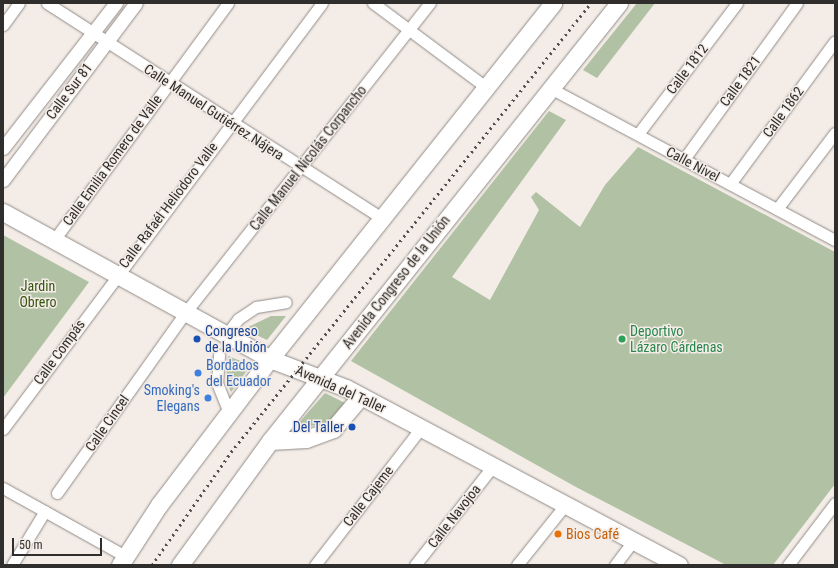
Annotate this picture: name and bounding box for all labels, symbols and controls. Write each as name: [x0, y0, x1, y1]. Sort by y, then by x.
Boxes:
street label: Calle 1812: [663, 41, 711, 97]
street label: Calle 1821: [716, 52, 764, 110]
street label: Calle Sur 81: [42, 60, 96, 122]
street label: Calle Manuel Gutiérrez Nájera: [141, 60, 287, 164]
street label: Calle Manuel Nicolás Corpancho: [246, 82, 370, 234]
street label: Calle 1862: [759, 83, 807, 141]
street label: Calle Emilia Romero de Valle: [59, 91, 165, 229]
street label: Calle Rafaél Heliodoro Valle: [115, 139, 221, 271]
street label: Calle Nivel: [663, 143, 723, 185]
street label: Avenida Congreso de la Unión: [339, 212, 453, 352]
park label: Jardin Obrero: [19, 278, 57, 310]
street label: Calle Compás: [30, 316, 88, 388]
place label: Congreso de la Unión: [205, 323, 267, 356]
place label: Deportivo Lázaro Cárdenas: [630, 323, 723, 356]
marker: Congreso de la Unión: [192, 334, 202, 344]
marker: Deportivo Lázaro Cárdenas: [617, 334, 627, 344]
place label: Bordados del Ecuador: [206, 357, 271, 390]
street label: Avenida del Taller: [293, 362, 389, 416]
marker: Bordados del Ecuador: [193, 368, 203, 378]
place label: Smoking's Elegans: [144, 382, 200, 414]
street label: Calle Cincel: [81, 392, 133, 454]
marker: Smoking's Elegans: [203, 393, 213, 403]
place label: Del Taller: [293, 419, 344, 435]
marker: Del Taller: [347, 422, 357, 432]
street label: Calle Cajeme: [339, 462, 397, 530]
street label: Calle Navojoa: [424, 481, 484, 551]
place label: Bios Café: [566, 526, 619, 542]
marker: Bios Café: [553, 529, 563, 539]
scale bar: [14, 530, 104, 556]
text: 50 m: [19, 538, 43, 552]

